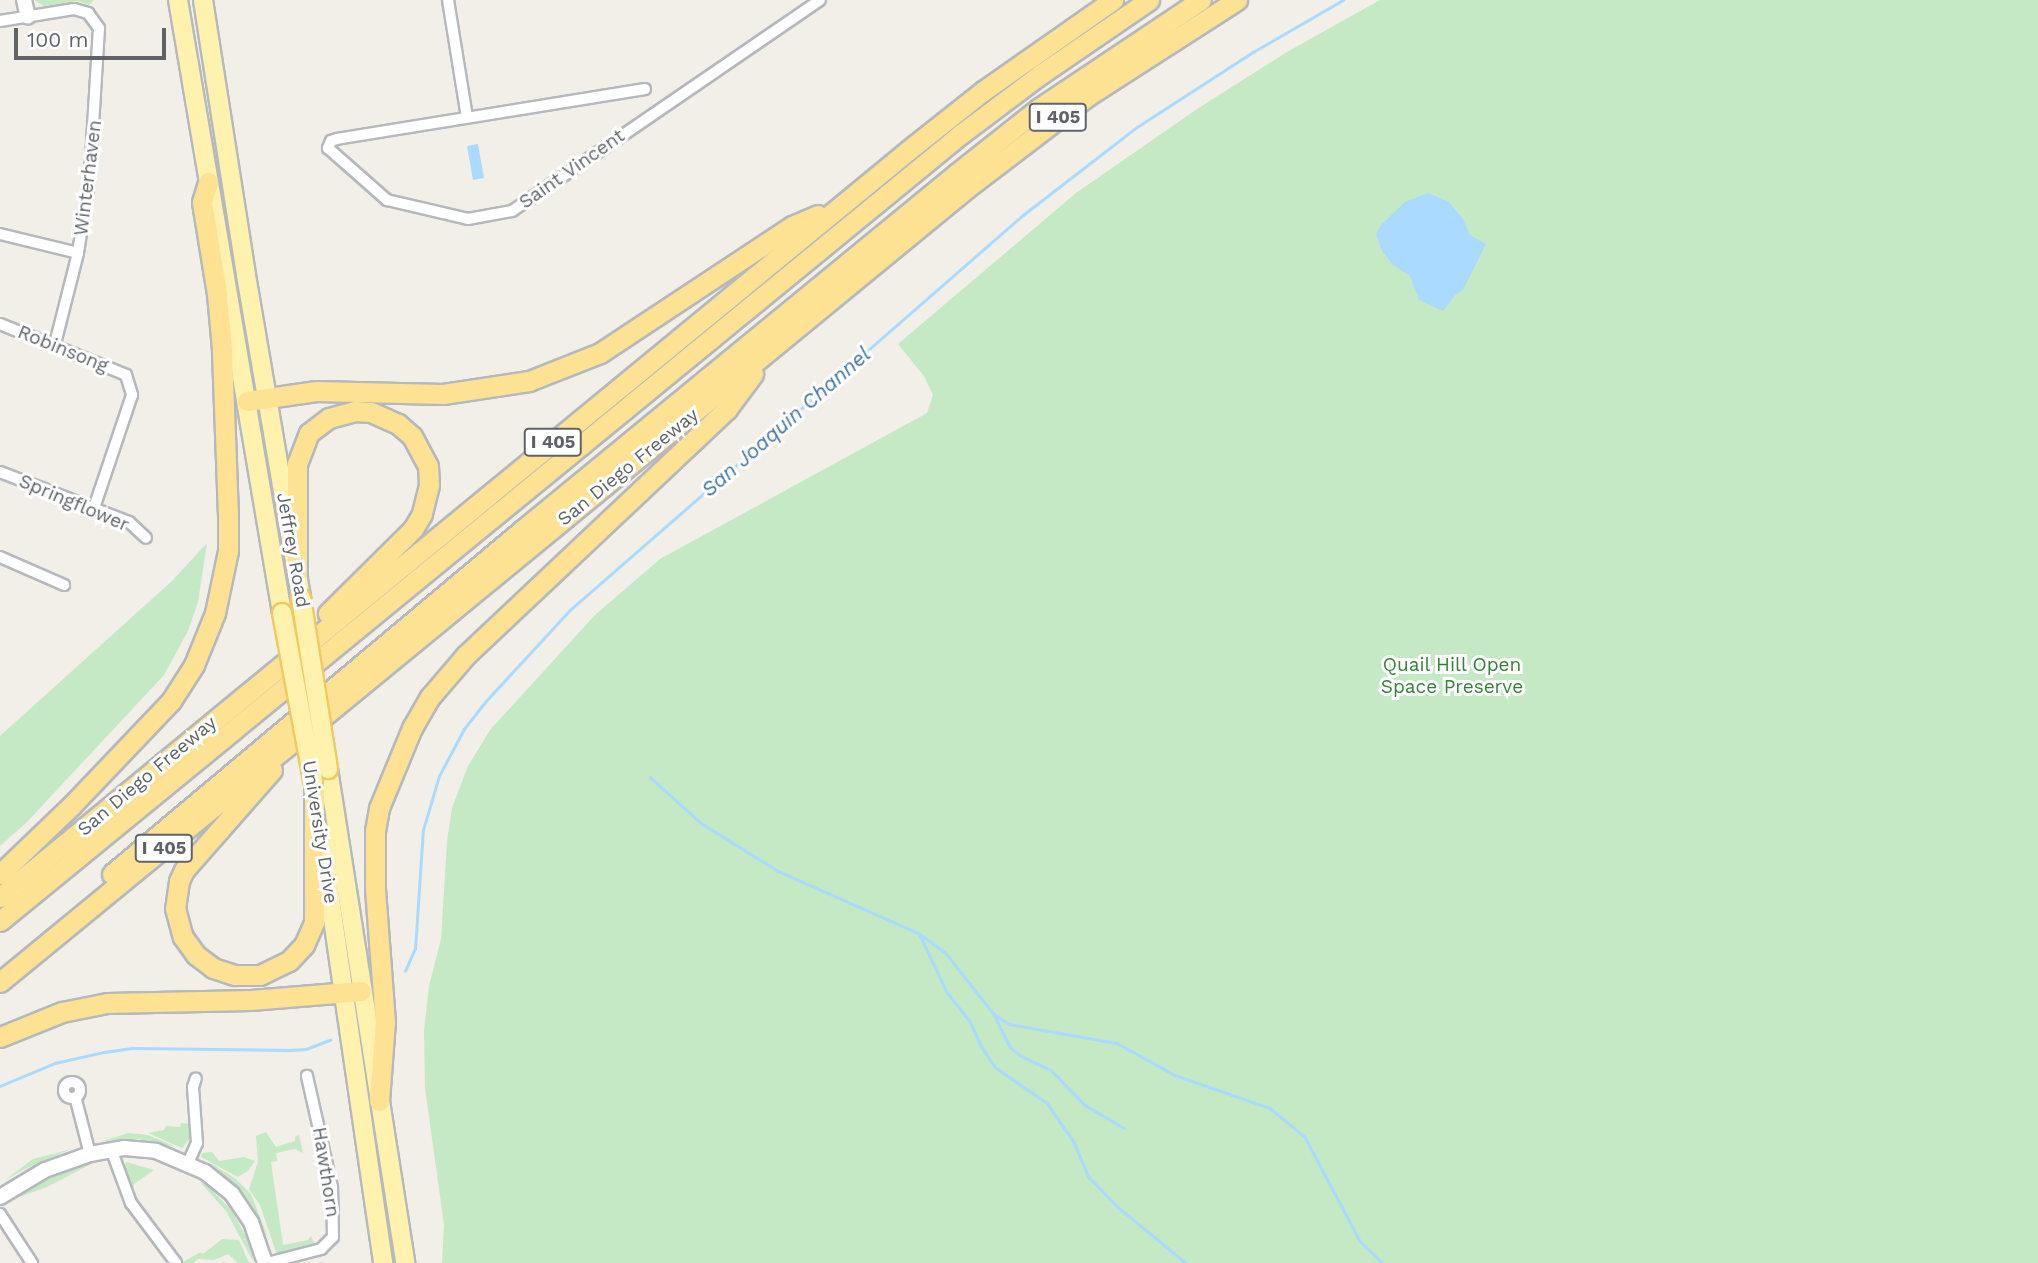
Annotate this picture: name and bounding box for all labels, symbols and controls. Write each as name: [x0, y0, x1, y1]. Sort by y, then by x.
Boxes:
scale bar: [18, 14, 170, 58]
text: 100 m: [27, 27, 89, 52]
road number: I 405: [1028, 103, 1088, 132]
street label: Winterhaven: [70, 119, 106, 237]
street label: Saint Vincent: [515, 124, 629, 214]
street label: Robinsong: [14, 321, 112, 377]
water label: San Joaquin Channel: [696, 341, 876, 503]
street label: San Diego Freeway: [553, 403, 703, 531]
road number: I 405: [523, 428, 583, 457]
street label: Springflower: [16, 470, 132, 536]
street label: Jeffrey Road: [272, 490, 314, 610]
park label: Quail Hill Open Space Preserve: [1381, 654, 1523, 698]
street label: San Diego Freeway: [73, 711, 221, 841]
street label: University Drive: [297, 759, 343, 905]
road number: I 405: [134, 834, 194, 862]
street label: Hawthorn: [308, 1125, 344, 1219]

